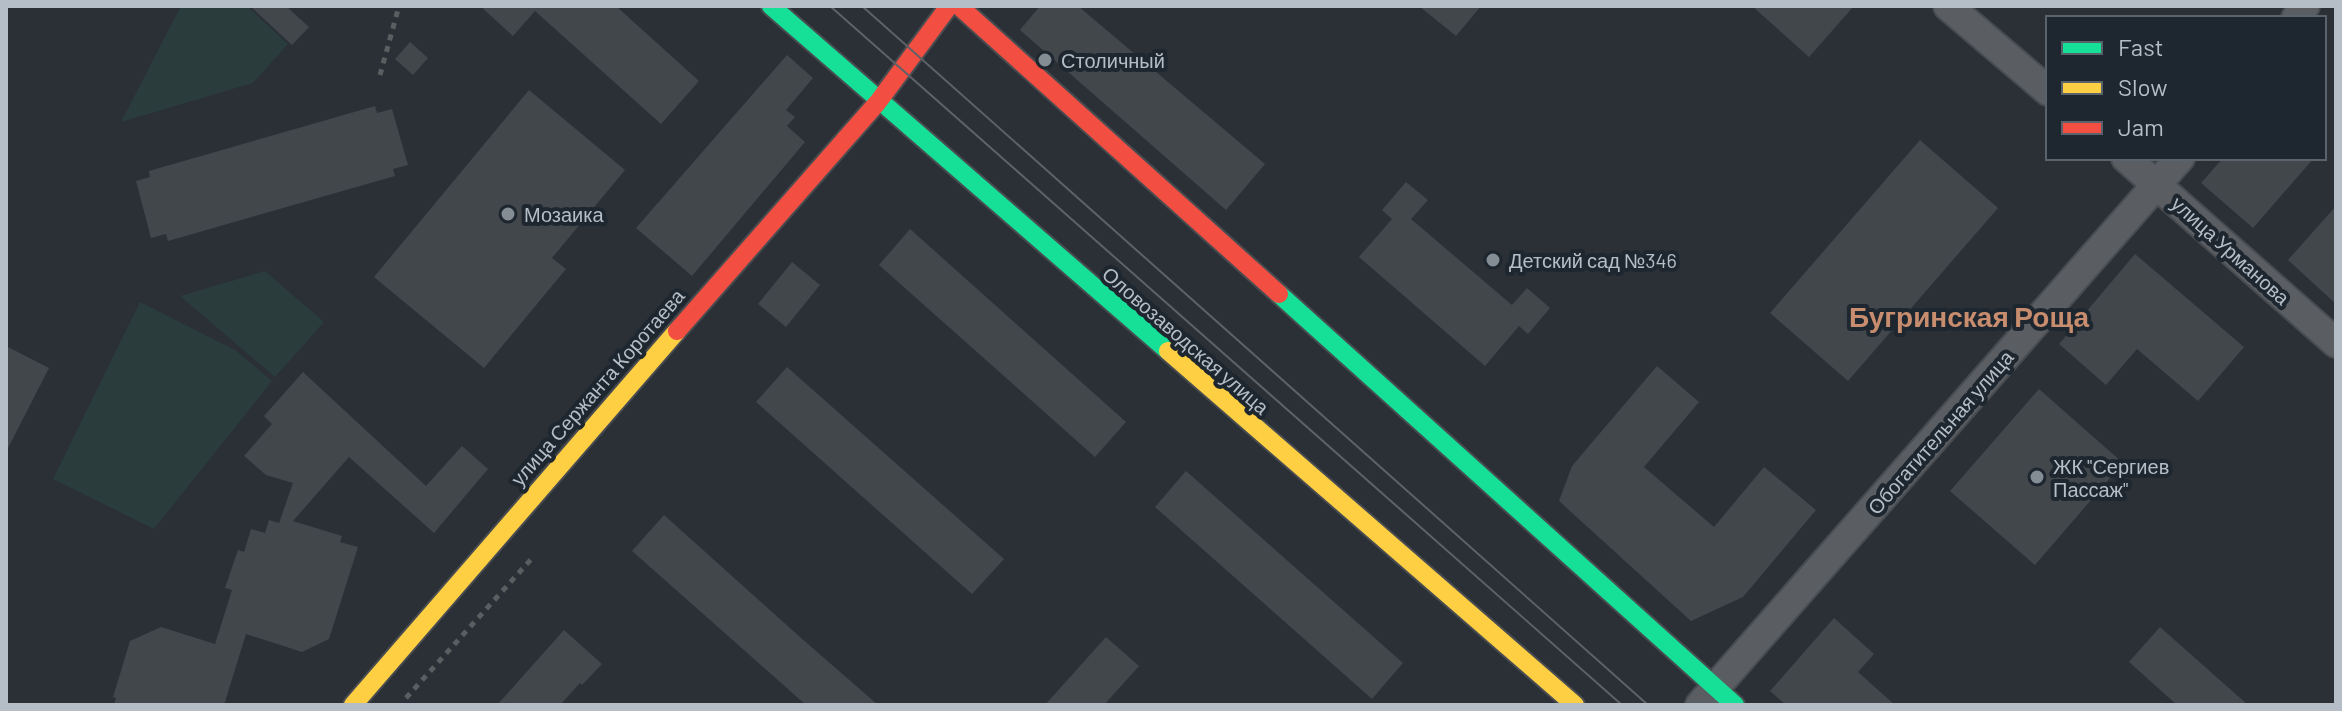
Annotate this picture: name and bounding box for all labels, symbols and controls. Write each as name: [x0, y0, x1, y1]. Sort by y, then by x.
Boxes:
legend: [2046, 16, 2326, 160]
text: Fast: [2118, 32, 2163, 61]
place label: Столичный: [1061, 48, 1165, 72]
marker: Столичный: [1036, 51, 1054, 69]
text: Slow: [2118, 72, 2167, 101]
text: Jam: [2118, 112, 2164, 141]
street label: улица Урманова: [2167, 191, 2296, 310]
place label: Мозаика: [524, 202, 604, 226]
marker: Мозаика: [499, 205, 517, 223]
place label: Детский сад №346: [1509, 248, 1677, 272]
marker: Детский сад №346: [1484, 251, 1502, 269]
street label: Оловозаводская улица: [1098, 261, 1275, 419]
street label: улица Сержанта Коротаева: [505, 283, 689, 490]
district label: Бугринская Роща: [1849, 299, 2089, 333]
street label: Обогатительная улица: [1862, 344, 2018, 519]
place label: ЖК "Сергиев Пассаж": [2053, 454, 2169, 501]
marker: ЖК "Сергиев Пассаж": [2028, 468, 2046, 486]

